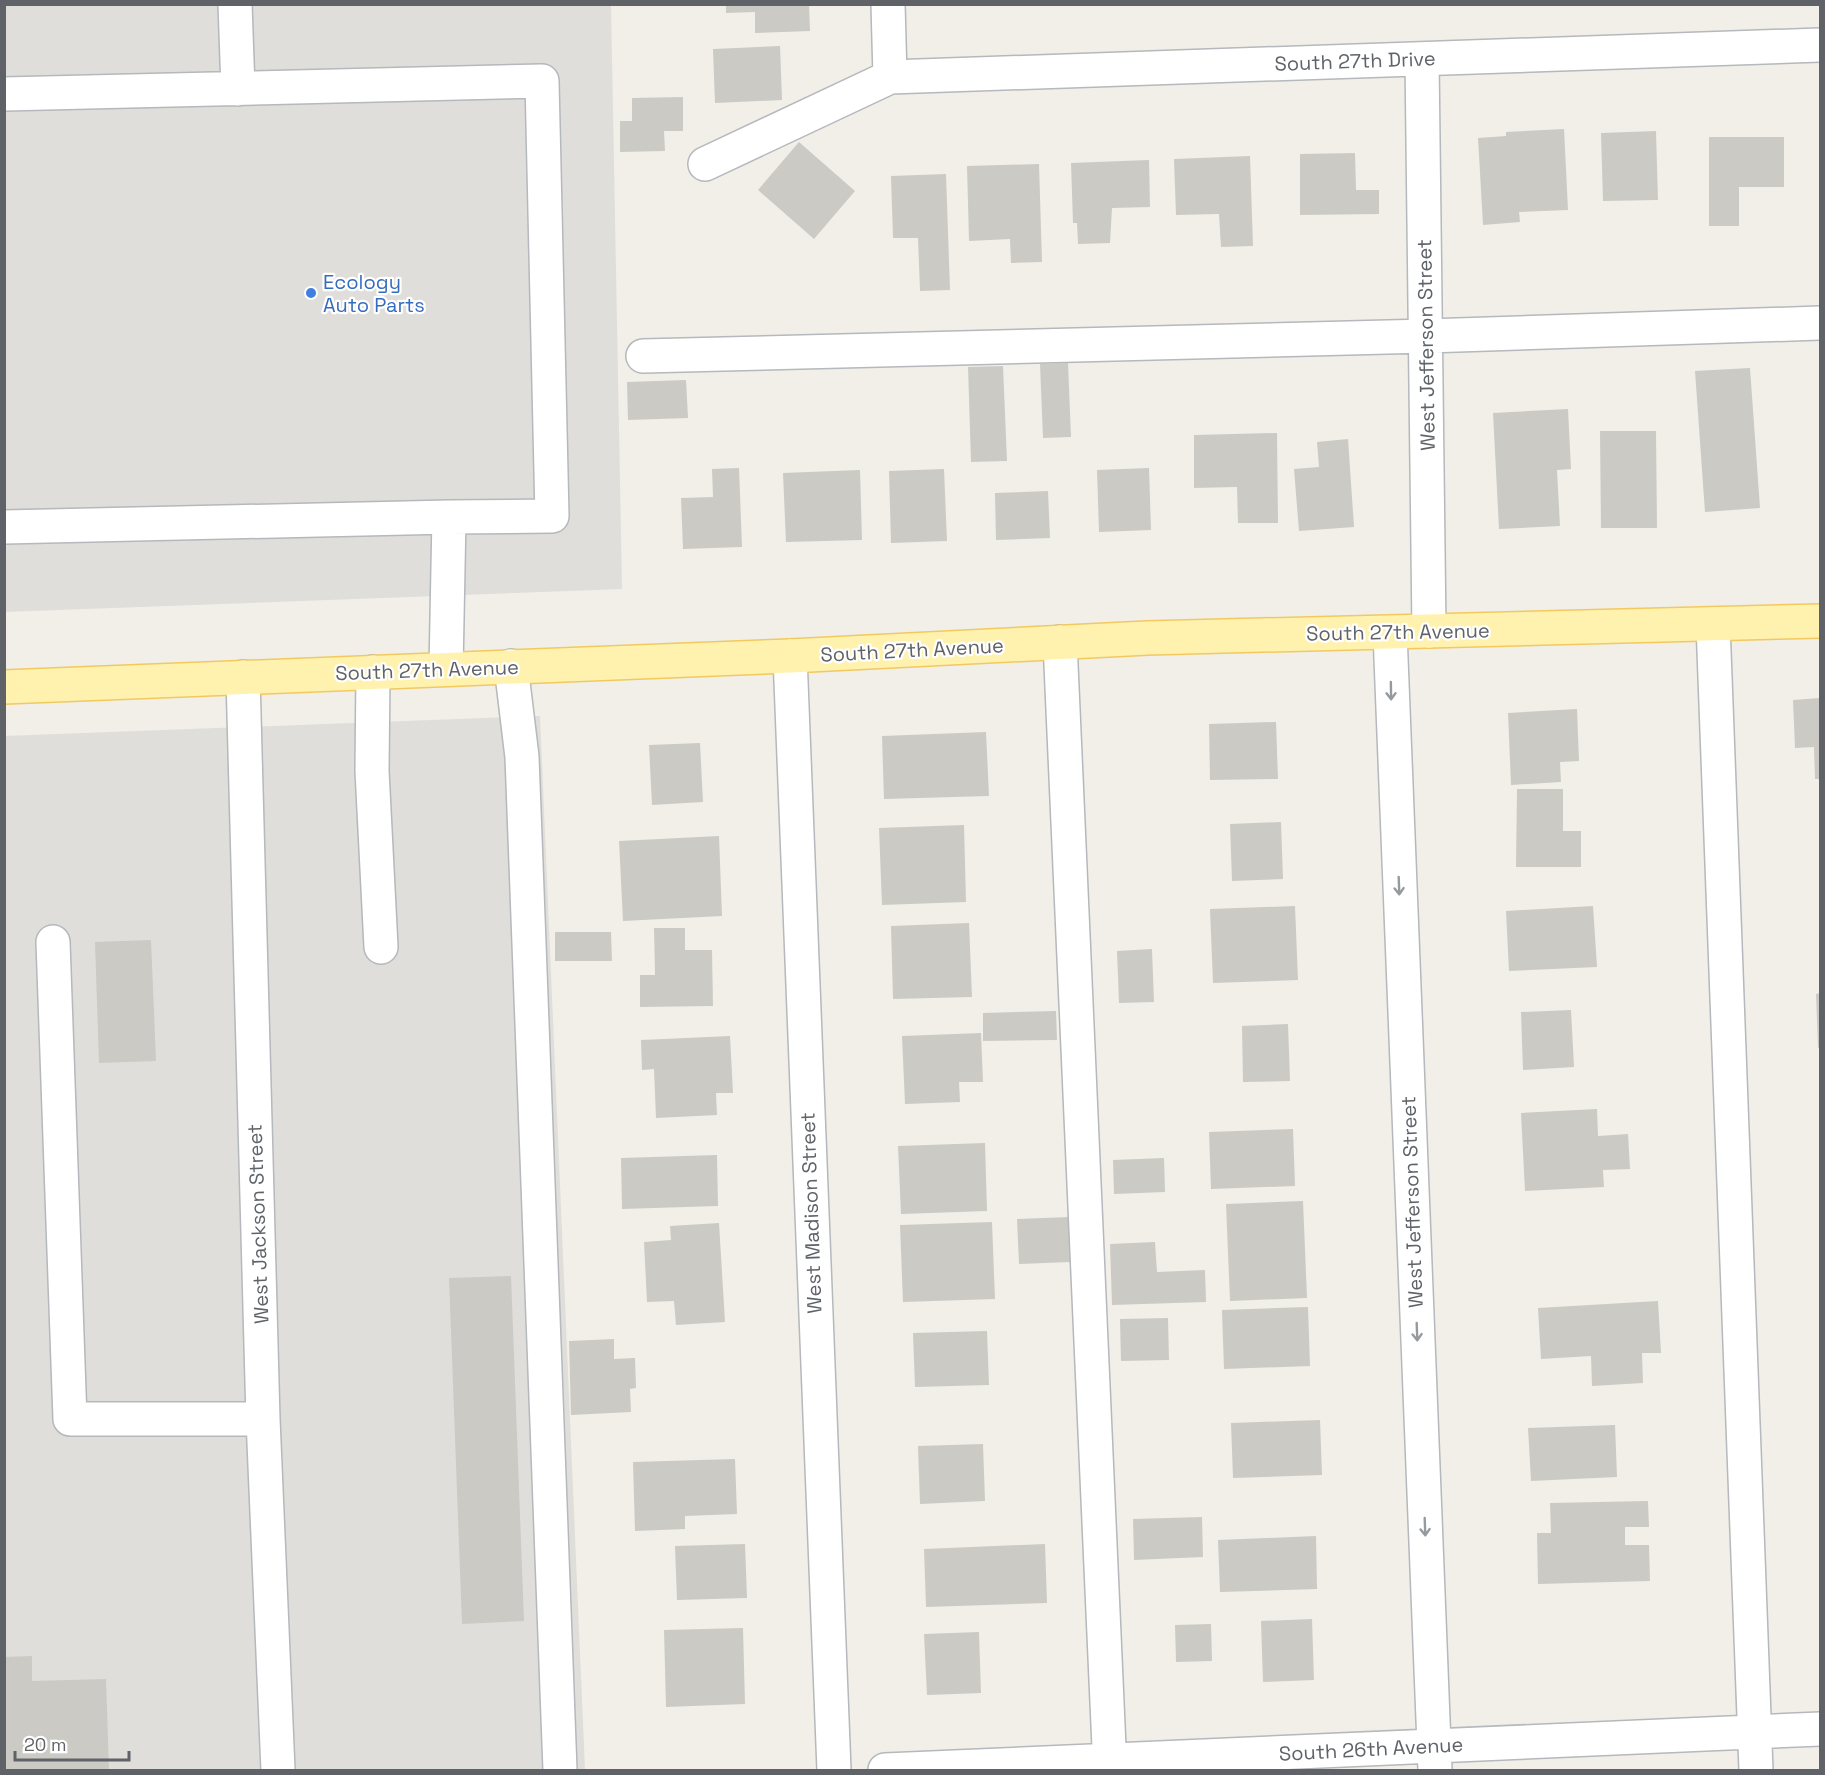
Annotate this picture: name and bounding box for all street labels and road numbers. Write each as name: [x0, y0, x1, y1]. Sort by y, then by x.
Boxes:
street label: South 27th Drive: [1274, 45, 1436, 77]
street label: West Jefferson Street: [1411, 239, 1441, 451]
street label: South 27th Avenue: [1306, 617, 1490, 647]
street label: South 27th Avenue: [820, 632, 1004, 668]
street label: South 27th Avenue: [335, 654, 519, 686]
street label: West Jefferson Street: [1395, 1096, 1429, 1308]
street label: West Madison Street: [794, 1112, 828, 1314]
street label: West Jackson Street: [242, 1124, 274, 1324]
street label: South 26th Avenue: [1278, 1731, 1464, 1767]

